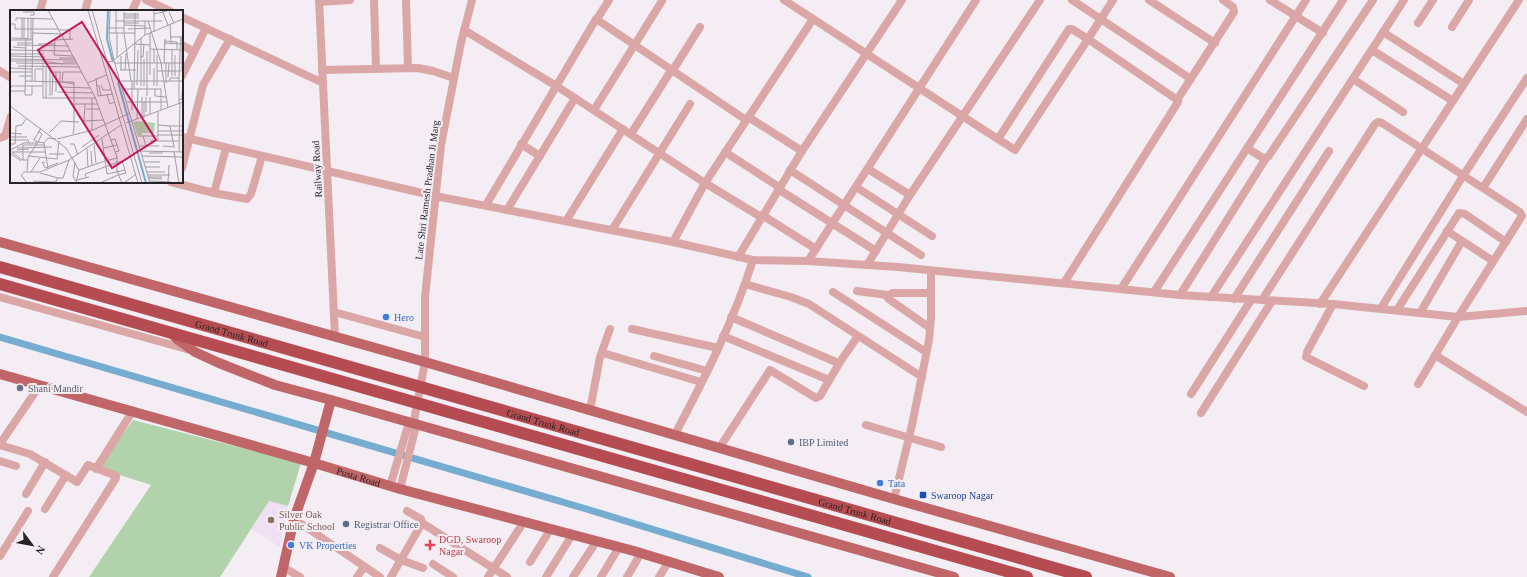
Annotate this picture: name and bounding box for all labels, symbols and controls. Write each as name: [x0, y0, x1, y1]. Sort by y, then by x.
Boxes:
inset map: [10, 10, 183, 183]
street label: Late Shri Ramesh Pradhan Ji Marg: [413, 120, 441, 260]
street label: Railway Road: [310, 140, 324, 198]
marker: Hero: [381, 312, 391, 322]
place label: Hero: [394, 312, 414, 323]
street label: Grand Trunk Road: [194, 318, 269, 349]
marker: Shani Mandir: [15, 383, 25, 393]
place label: Shani Mandir: [28, 383, 83, 394]
street label: Grand Trunk Road: [506, 406, 581, 438]
marker: IBP Limited: [786, 437, 796, 447]
place label: IBP Limited: [799, 437, 848, 448]
street label: Pusta Road: [335, 465, 382, 488]
marker: Tata: [875, 478, 885, 488]
place label: Tata: [888, 478, 906, 489]
marker: Swaroop Nagar: [918, 490, 928, 500]
place label: Swaroop Nagar: [931, 490, 994, 501]
street label: Grand Trunk Road: [817, 495, 892, 527]
place label: Silver Oak Public School: [279, 509, 335, 532]
marker: Silver Oak Public School: [266, 515, 276, 525]
marker: Registrar Office: [341, 519, 351, 529]
place label: Registrar Office: [354, 519, 419, 530]
north arrow: [12, 525, 52, 565]
place label: DGD, Swaroop Nagar: [439, 534, 501, 557]
marker: DGD, Swaroop Nagar: [424, 539, 436, 551]
marker: VK Properties: [286, 540, 296, 550]
place label: VK Properties: [299, 540, 357, 551]
text: N: [33, 544, 48, 557]

